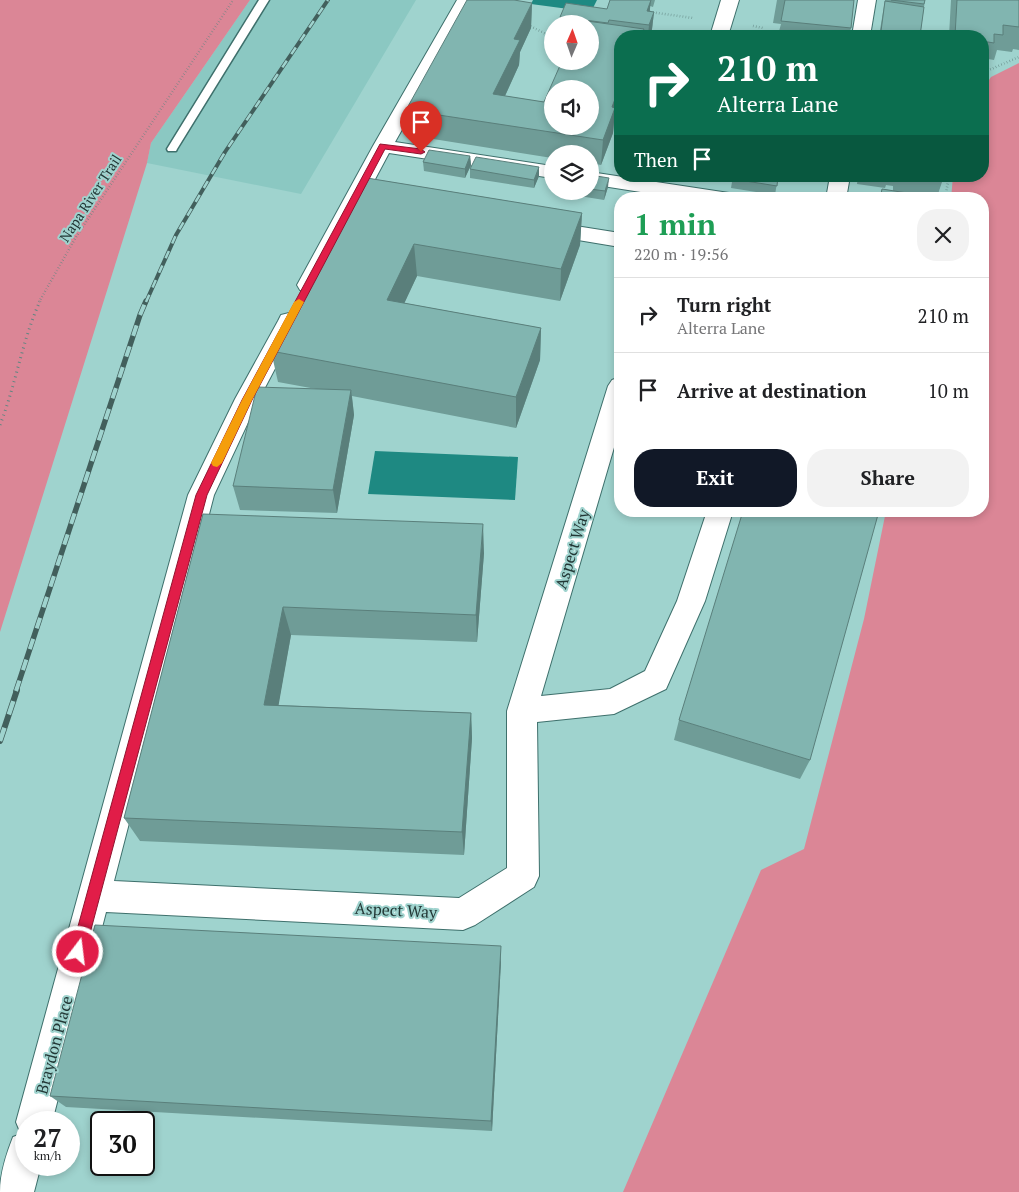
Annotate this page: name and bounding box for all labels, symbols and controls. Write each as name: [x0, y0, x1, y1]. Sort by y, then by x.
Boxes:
north arrow: [544, 15, 599, 70]
map controls: [544, 15, 599, 200]
text: 210 m: [717, 45, 818, 91]
icon: right: [634, 50, 699, 115]
button: sound: [544, 80, 599, 135]
text: Alterra Lane: [717, 89, 839, 118]
pin: [400, 101, 442, 152]
icon: arrive: [407, 108, 435, 136]
button: layers: [544, 145, 599, 200]
icon: arrive: [688, 145, 716, 173]
text: Then: [634, 147, 678, 172]
street label: Napa River Trail: [55, 151, 125, 245]
text: 1 min: [634, 204, 716, 244]
button: close: [917, 209, 969, 261]
text: 220 m · 19:56: [634, 243, 728, 265]
text: Turn right: [677, 292, 771, 317]
icon: right: [634, 301, 662, 329]
text: 210 m: [918, 303, 969, 328]
text: Alterra Lane: [677, 317, 765, 339]
icon: arrive: [634, 376, 662, 404]
text: Arrive at destination: [677, 378, 866, 403]
text: 10 m: [928, 378, 969, 403]
button: Exit: [634, 449, 797, 507]
button: Share: [807, 449, 969, 507]
street label: Aspect Way: [549, 506, 595, 592]
street label: Aspect Way: [354, 897, 439, 923]
position arrow: [51, 925, 103, 977]
street label: Braydon Place: [30, 993, 78, 1097]
speed limit sign: 30: [90, 1111, 155, 1176]
text: 27: [33, 1121, 62, 1154]
text: km/h: [34, 1148, 61, 1163]

